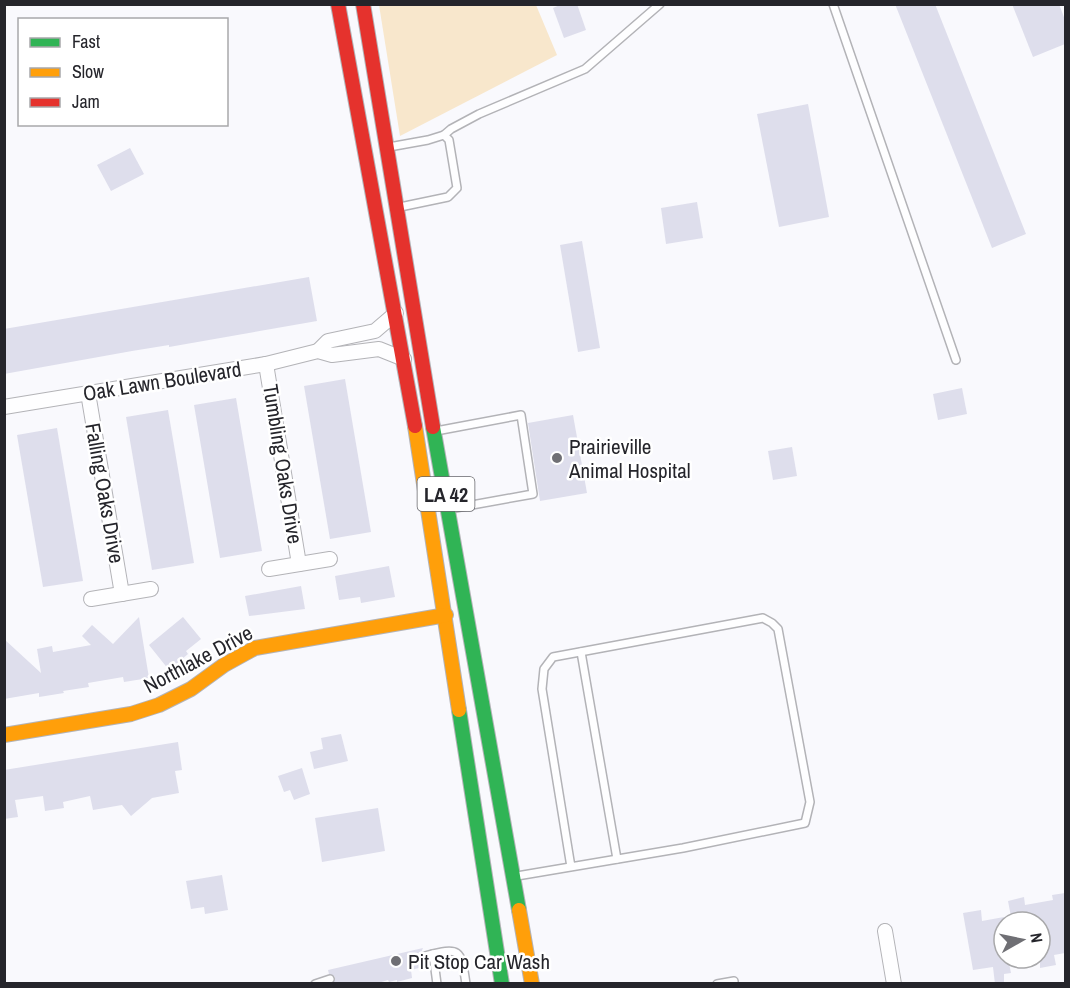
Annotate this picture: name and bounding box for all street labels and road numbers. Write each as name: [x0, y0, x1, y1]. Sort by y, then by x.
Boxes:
street label: Oak Lawn Boulevard: [81, 354, 243, 408]
street label: Tumbling Oaks Drive: [256, 382, 310, 546]
street label: Falling Oaks Drive: [78, 421, 132, 565]
road number: LA 42: [418, 477, 474, 511]
street label: Northlake Drive: [138, 618, 258, 700]

